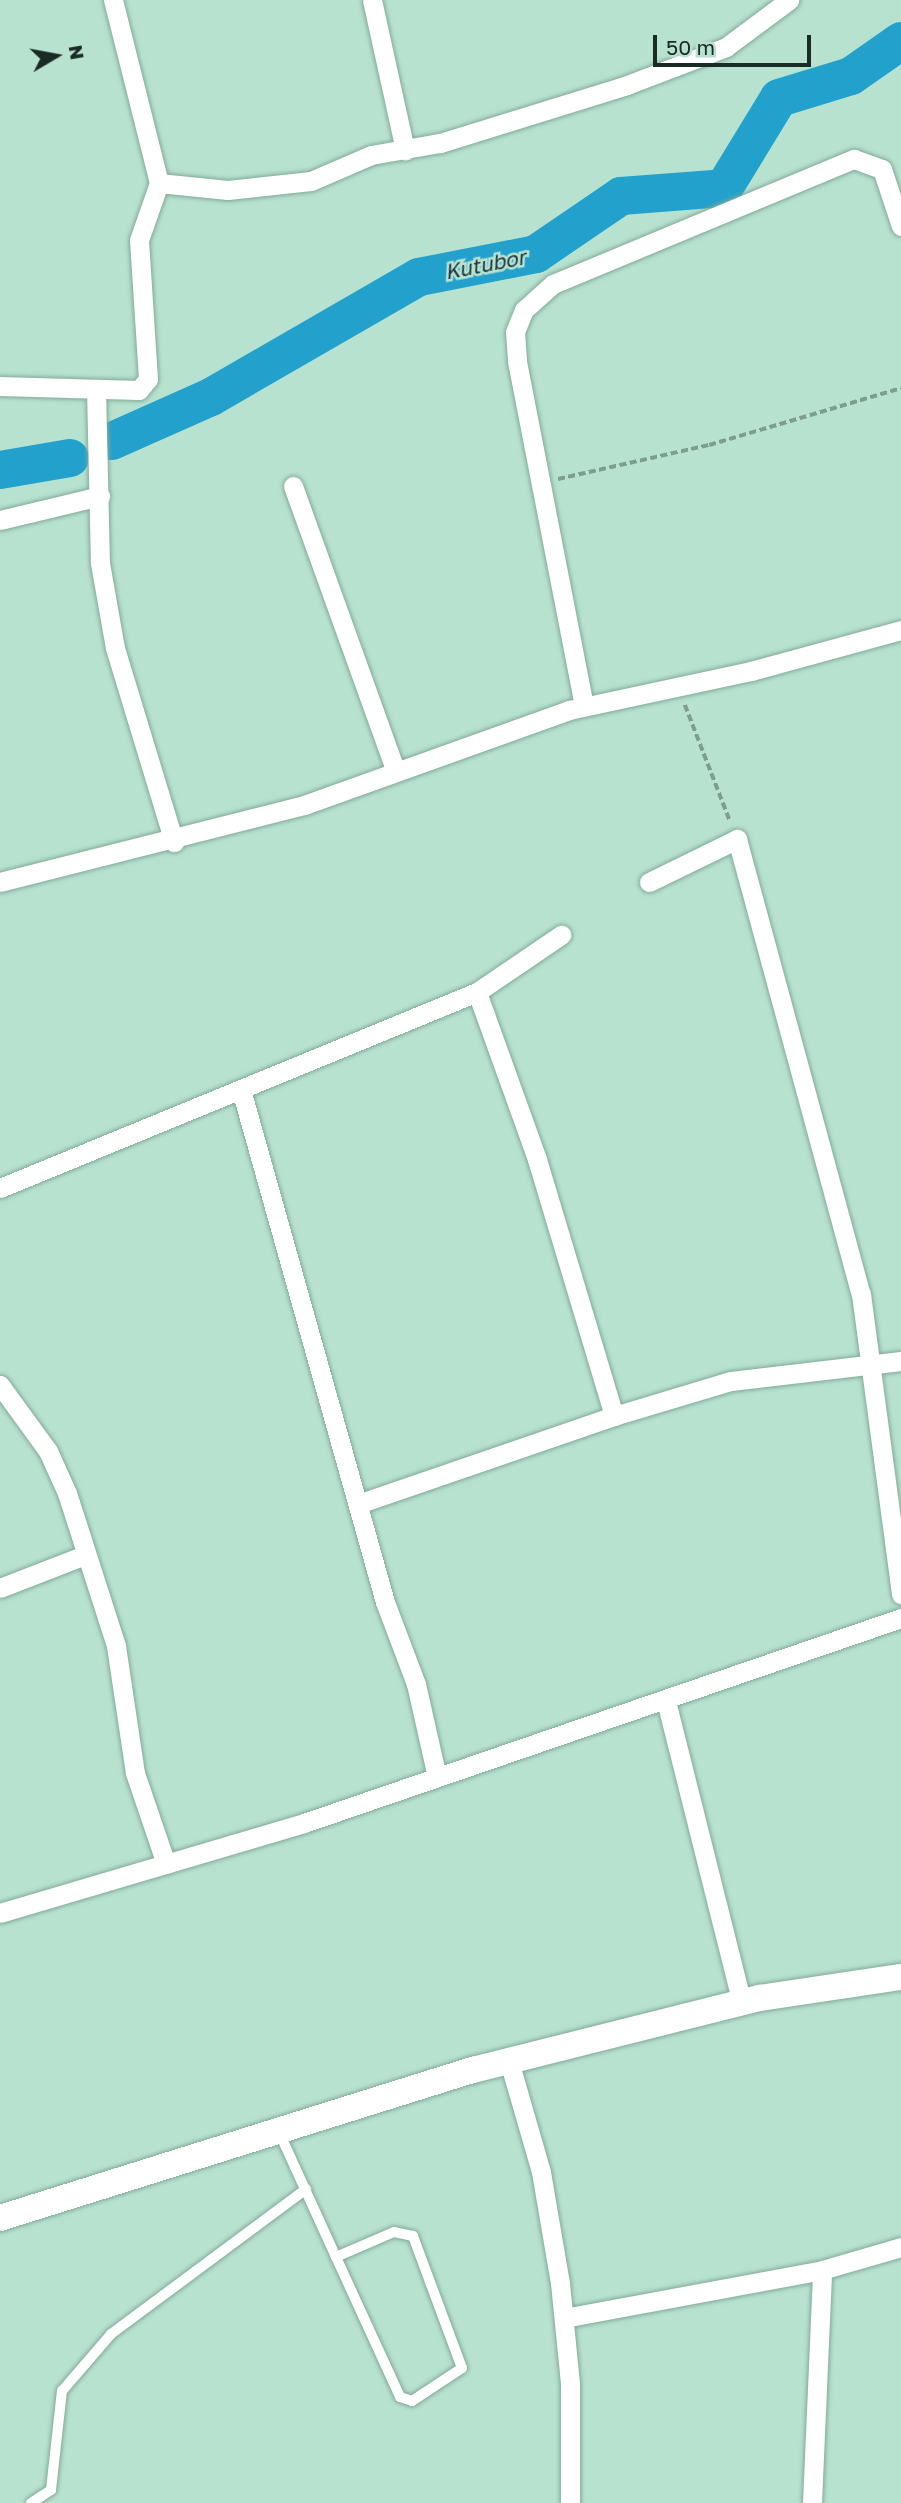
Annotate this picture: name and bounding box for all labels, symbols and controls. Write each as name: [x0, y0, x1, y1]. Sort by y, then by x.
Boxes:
north arrow: [21, 21, 91, 91]
scale bar: [656, 21, 814, 65]
text: 50 m: [666, 34, 715, 60]
text: N: [65, 43, 90, 61]
water label: Kutubor: [443, 244, 527, 284]

